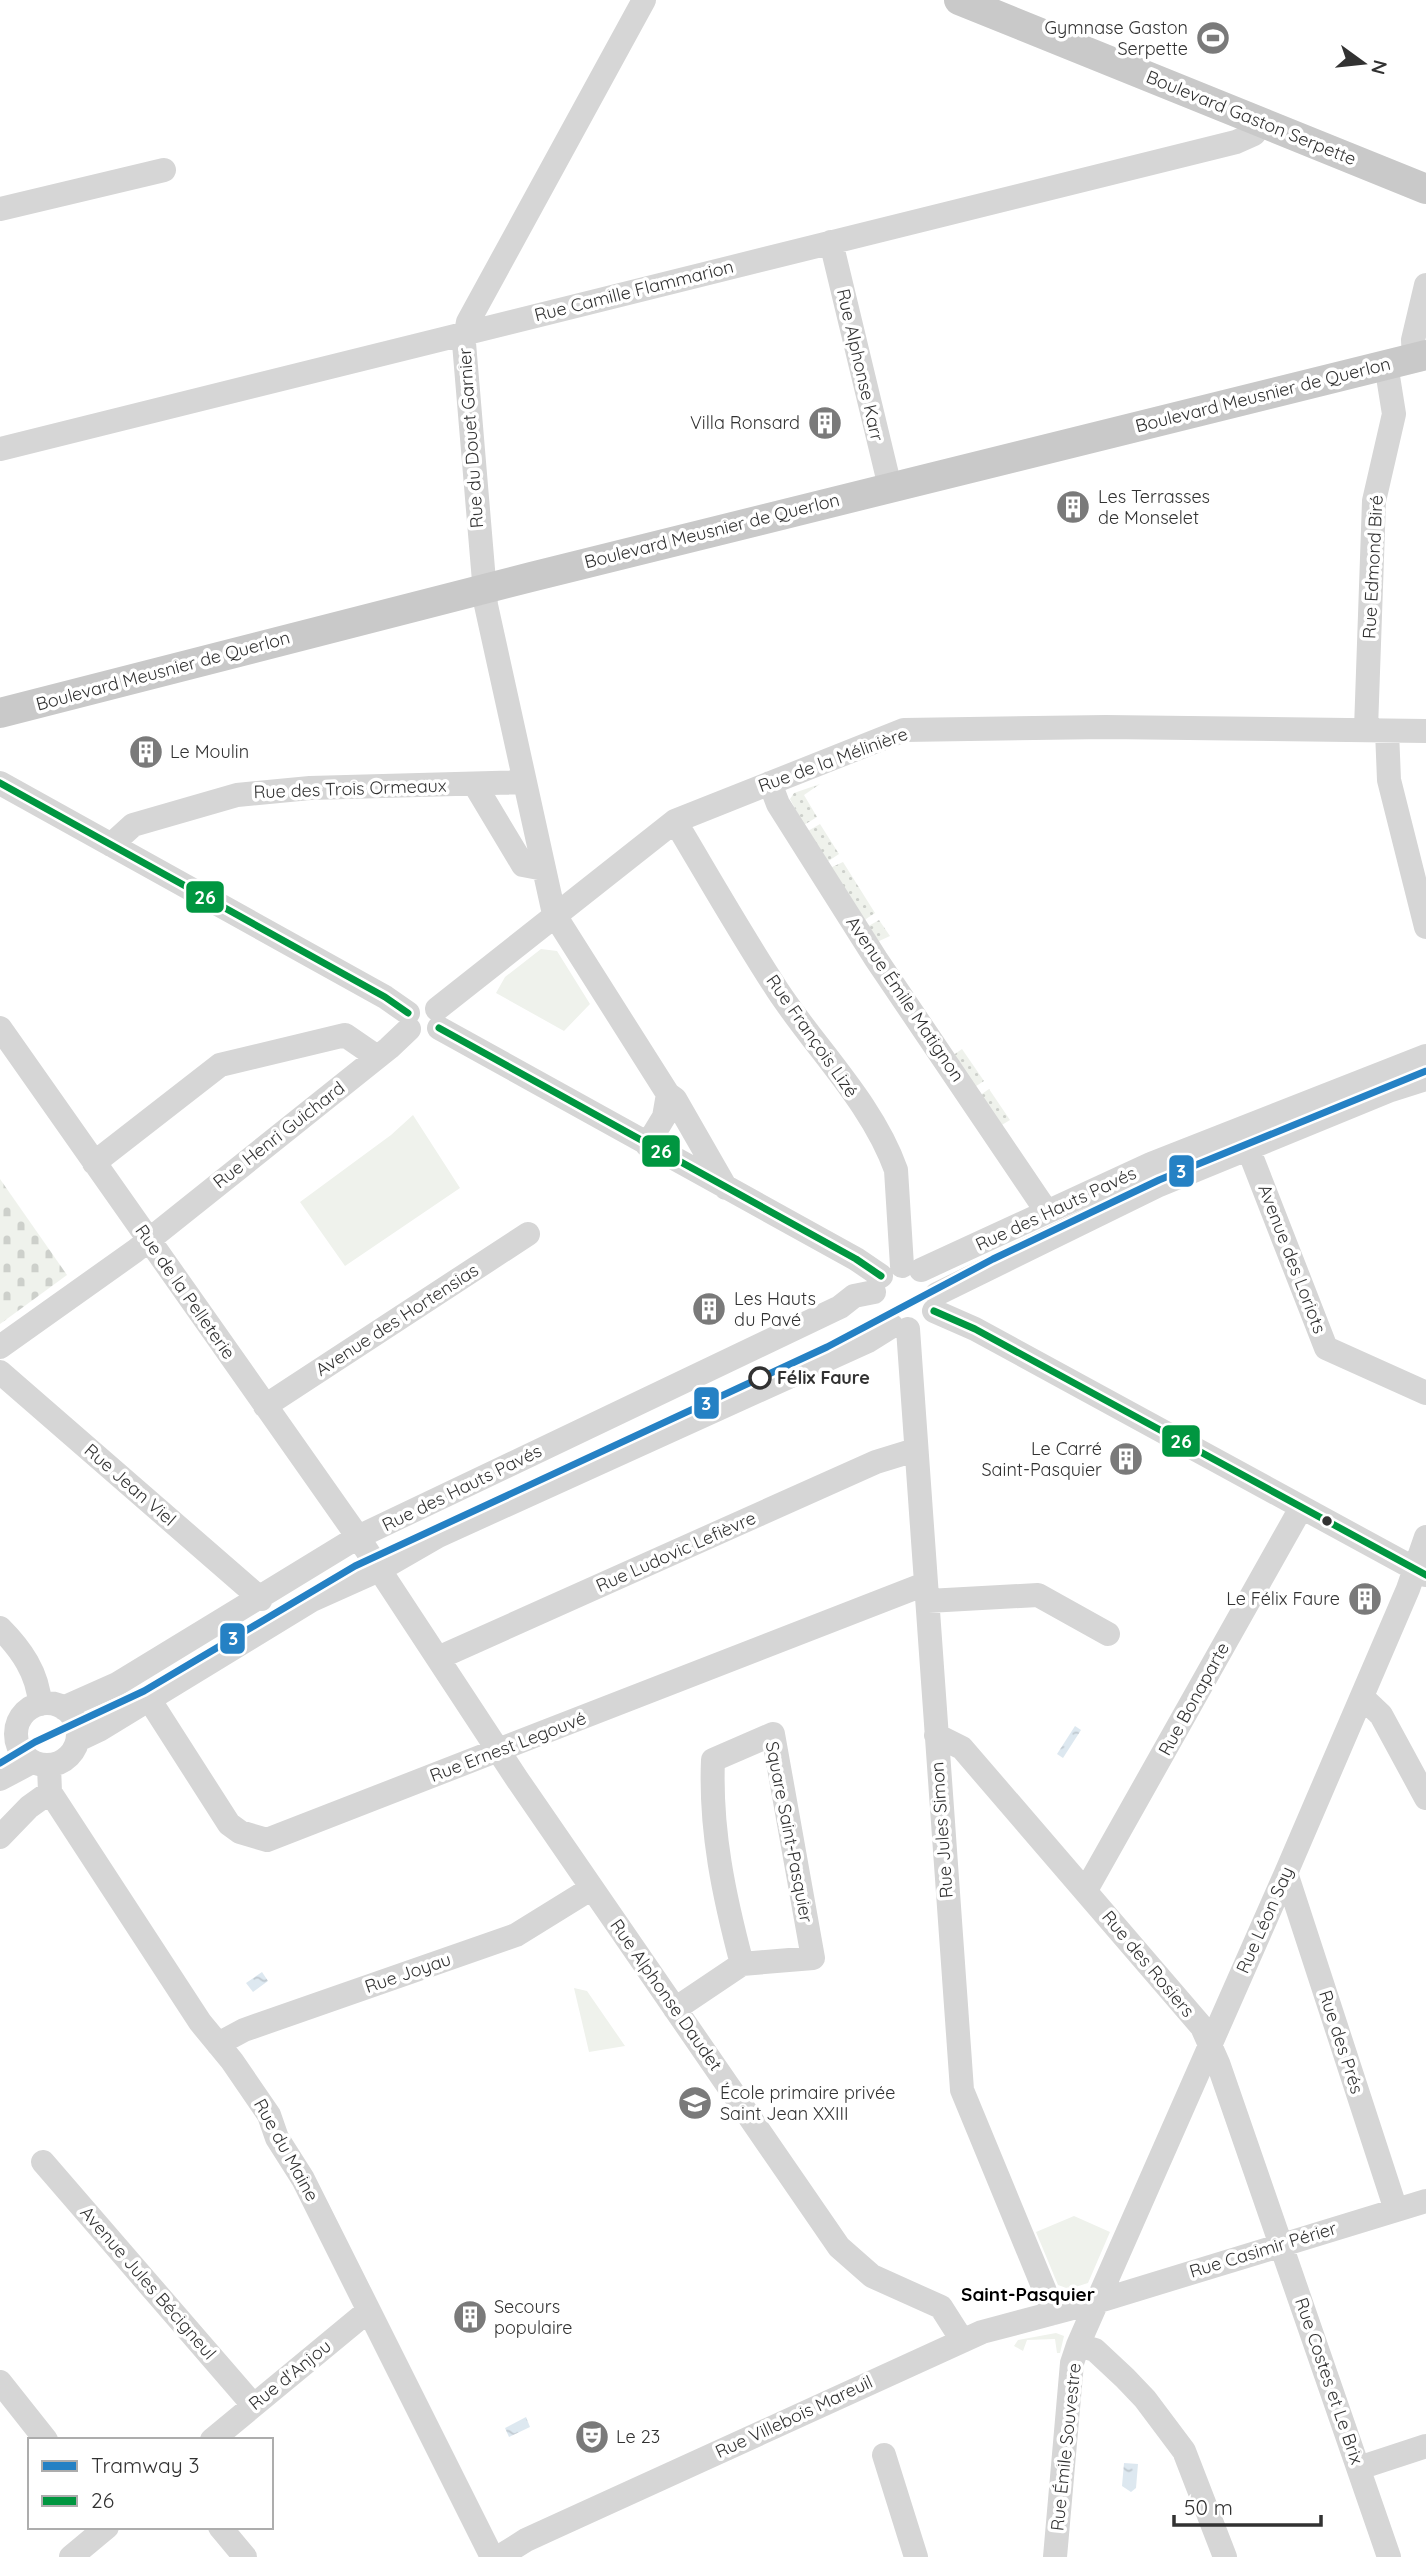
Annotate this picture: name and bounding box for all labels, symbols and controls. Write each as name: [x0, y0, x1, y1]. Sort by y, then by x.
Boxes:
place label: Gymnase Gaston Serpette: [1045, 16, 1188, 60]
sports icon: Gymnase Gaston Serpette: [1194, 19, 1232, 57]
north arrow: [1328, 28, 1398, 98]
text: N: [1366, 58, 1393, 77]
street label: Boulevard Gaston Serpette: [1143, 65, 1360, 170]
street label: Rue Camille Flammarion: [532, 255, 736, 326]
street label: Rue Alphonse Karr: [832, 286, 889, 443]
street label: Rue du Douet Garnier: [453, 347, 488, 529]
street label: Boulevard Meusnier de Querlon: [1133, 352, 1393, 437]
building icon: Villa Ronsard: [806, 404, 844, 442]
place label: Villa Ronsard: [690, 411, 800, 434]
place label: Les Terrasses de Monselet: [1098, 485, 1210, 529]
street label: Boulevard Meusnier de Querlon: [582, 488, 842, 573]
building icon: Les Terrasses de Monselet: [1054, 488, 1092, 526]
street label: Rue Edmond Biré: [1357, 494, 1388, 640]
street label: Boulevard Meusnier de Querlon: [33, 625, 292, 716]
street label: Rue de la Mélinière: [755, 722, 911, 797]
building icon: Le Moulin: [127, 733, 165, 771]
place label: Le Moulin: [170, 740, 249, 763]
street label: Rue des Trois Ormeaux: [253, 774, 447, 803]
line badge: 26: [185, 880, 225, 914]
text: 26: [194, 885, 216, 909]
street label: Avenue Émile Matignon: [841, 912, 969, 1086]
street label: Rue François Lizé: [761, 970, 863, 1102]
street label: Rue Henri Guichard: [208, 1076, 349, 1193]
line badge: 26: [641, 1134, 681, 1168]
text: 26: [650, 1139, 672, 1163]
line badge: 3: [1168, 1154, 1195, 1188]
text: 3: [1176, 1159, 1186, 1183]
street label: Rue des Hauts Pavés: [972, 1161, 1140, 1256]
street label: Avenue des Loriots: [1253, 1181, 1332, 1337]
street label: Rue de la Pelleterie: [130, 1220, 241, 1364]
street label: Avenue des Hortensias: [311, 1258, 483, 1381]
place label: Les Hauts du Pavé: [734, 1287, 816, 1331]
building icon: Les Hauts du Pavé: [690, 1290, 728, 1328]
place label: Félix Faure: [777, 1366, 870, 1389]
marker: Félix Faure: [749, 1367, 771, 1389]
line badge: 3: [693, 1386, 720, 1420]
text: 3: [701, 1391, 711, 1415]
line badge: 26: [1161, 1424, 1201, 1458]
text: 26: [1170, 1429, 1192, 1453]
place label: Le Carré Saint-Pasquier: [982, 1437, 1102, 1481]
street label: Rue Jean Viel: [80, 1439, 181, 1531]
street label: Rue des Hauts Pavés: [378, 1439, 545, 1536]
building icon: Le Carré Saint-Pasquier: [1107, 1440, 1145, 1478]
street label: Rue Ludovic Lefièvre: [592, 1506, 759, 1597]
unlabelled marker: [1320, 1514, 1334, 1528]
building icon: Le Félix Faure: [1346, 1580, 1384, 1618]
place label: Le Félix Faure: [1226, 1587, 1340, 1610]
line badge: 3: [219, 1622, 246, 1655]
text: 3: [228, 1626, 238, 1650]
street label: Rue Bonaparte: [1153, 1638, 1234, 1759]
street label: Rue Ernest Legouvé: [426, 1706, 589, 1787]
street label: Square Saint-Pasquier: [761, 1739, 818, 1925]
street label: Rue Jules Simon: [925, 1761, 958, 1899]
street label: Rue Léon Say: [1231, 1863, 1298, 1977]
street label: Rue des Rosiers: [1097, 1906, 1200, 2022]
street label: Rue Alphonse Daudet: [605, 1914, 727, 2075]
street label: Rue Joyau: [362, 1947, 454, 1998]
street label: Rue des Prés: [1314, 1987, 1369, 2097]
place label: École primaire privée Saint Jean XXIII: [720, 2081, 895, 2125]
school or university icon: École primaire privée Saint Jean XXIII: [676, 2084, 714, 2122]
street label: Rue du Maine: [249, 2094, 324, 2205]
street label: Avenue Jules Bécigneul: [75, 2201, 221, 2364]
street label: Rue Casimir Périer: [1186, 2216, 1339, 2283]
district label: Saint-Pasquier: [961, 2282, 1095, 2306]
street label: Rue Costes et Le Brix: [1290, 2294, 1369, 2468]
place label: Secours populaire: [494, 2295, 573, 2339]
building icon: Secours populaire: [451, 2298, 489, 2336]
street label: Rue d'Anjou: [244, 2334, 336, 2415]
street label: Rue Émile Souvestre: [1045, 2362, 1086, 2532]
street label: Rue Villebois Mareuil: [711, 2370, 876, 2463]
theatre icon: Le 23: [573, 2418, 611, 2456]
place label: Le 23: [616, 2425, 660, 2448]
legend: [28, 2438, 273, 2529]
text: Tramway 3: [91, 2452, 199, 2478]
scale bar: [1174, 2484, 1321, 2528]
text: 26: [91, 2487, 114, 2513]
text: 50 m: [1184, 2494, 1233, 2520]

